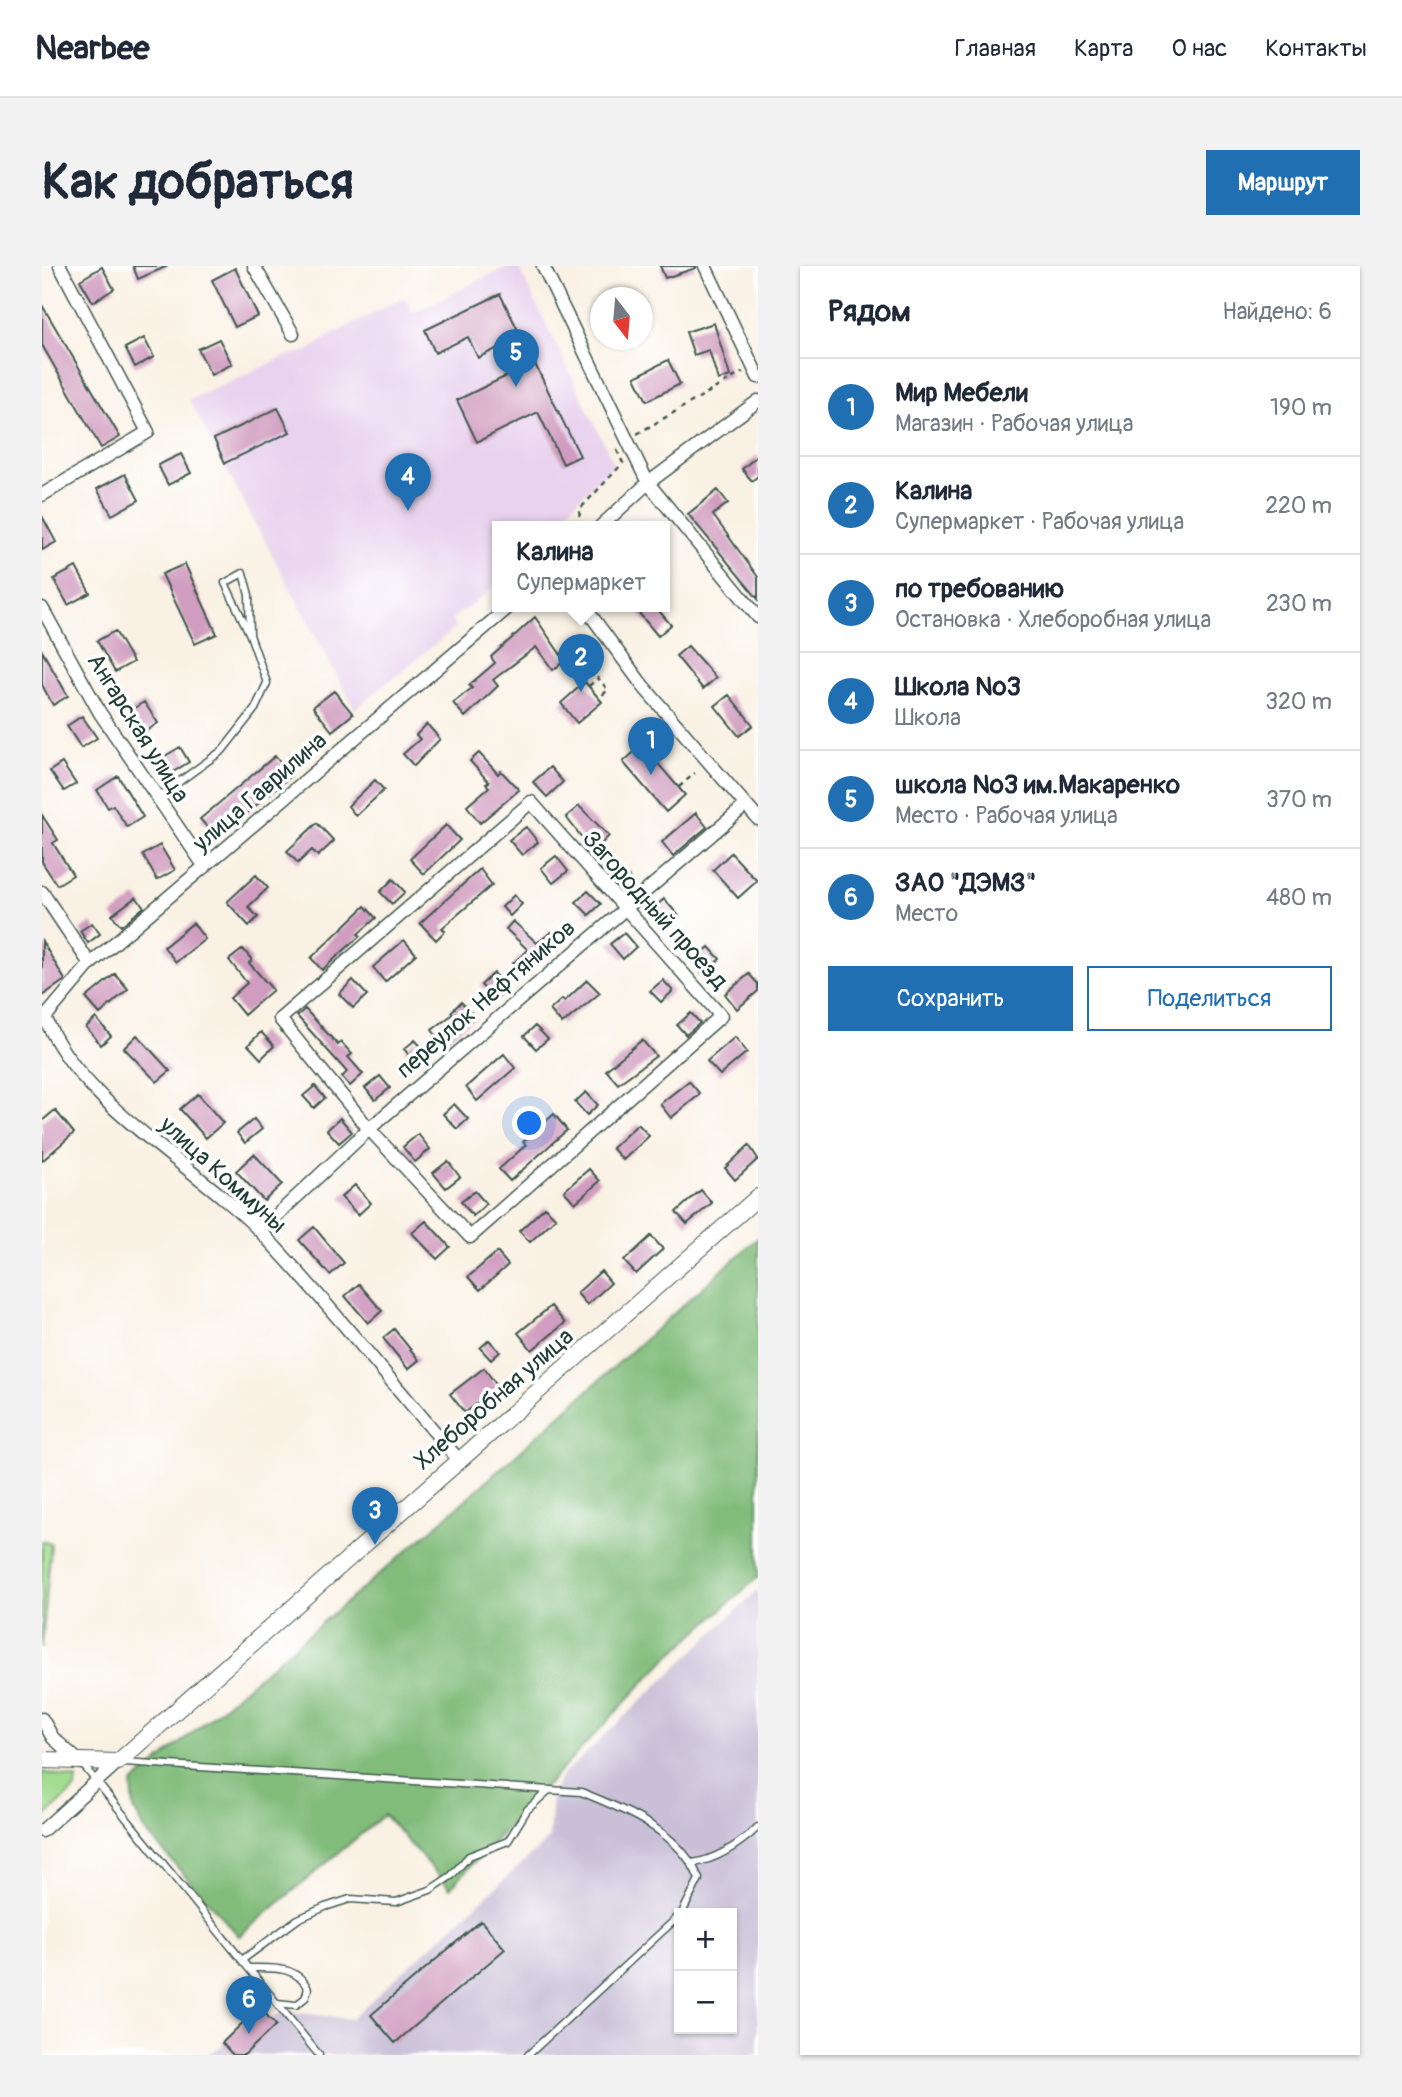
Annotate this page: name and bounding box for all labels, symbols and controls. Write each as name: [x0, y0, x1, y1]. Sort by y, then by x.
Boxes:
text: Nearbee: [35, 28, 149, 69]
text: Главная: [955, 34, 1036, 63]
text: Карта: [1074, 34, 1134, 63]
text: О нас: [1172, 34, 1227, 63]
text: Контакты: [1265, 34, 1367, 63]
button: Маршрут: [1206, 150, 1360, 215]
text: Как добраться: [42, 152, 354, 213]
north arrow: [590, 287, 653, 350]
text: Рядом: [828, 293, 911, 330]
text: Найдено: 6: [1222, 297, 1332, 326]
pin: 5: [493, 329, 539, 387]
text: Мир Мебели: [895, 377, 1028, 409]
text: 1: [847, 393, 856, 422]
text: 190 m: [1270, 393, 1332, 422]
text: Магазин · Рабочая улица: [895, 409, 1133, 438]
pin: 4: [385, 453, 431, 511]
text: Калина: [895, 475, 972, 507]
text: 2: [845, 491, 857, 520]
text: 220 m: [1265, 491, 1332, 520]
text: Супермаркет · Рабочая улица: [895, 507, 1184, 536]
popup: [492, 521, 670, 612]
text: Калина: [516, 536, 594, 568]
text: Супермаркет: [516, 568, 646, 597]
text: по требованию: [895, 573, 1065, 605]
text: 3: [845, 589, 857, 618]
text: 230 m: [1266, 589, 1332, 618]
text: Остановка · Хлеборобная улица: [895, 605, 1211, 634]
pin: 2: [558, 634, 604, 692]
street label: Ангарская улица: [81, 648, 195, 808]
text: Школа №3: [895, 671, 1021, 703]
text: 4: [844, 687, 858, 716]
text: 320 m: [1265, 687, 1332, 716]
text: Школа: [895, 703, 961, 732]
pin: 1: [628, 717, 674, 775]
street label: улица Гаврилина: [186, 726, 333, 859]
text: школа №3 им.Макаренко: [895, 769, 1180, 801]
text: 5: [845, 785, 857, 814]
text: 370 m: [1266, 785, 1332, 814]
text: Место · Рабочая улица: [895, 801, 1118, 830]
street label: Загородный проезд: [576, 825, 734, 996]
text: ЗАО "ДЭМЗ": [895, 867, 1036, 899]
text: 6: [844, 883, 858, 912]
text: 480 m: [1266, 883, 1332, 912]
text: Место: [895, 899, 958, 928]
street label: переулок Нефтяников: [391, 913, 581, 1085]
button: Сохранить: [828, 966, 1073, 1031]
button: Поделиться: [1087, 966, 1332, 1031]
your location: [512, 1106, 546, 1140]
street label: улица Коммуны: [153, 1110, 293, 1240]
street label: Хлеборобная улица: [408, 1322, 580, 1476]
pin: 3: [352, 1487, 398, 1545]
map controls: [674, 1908, 737, 2034]
button: +: [674, 1908, 737, 1971]
button: −: [674, 1971, 737, 2034]
pin: 6: [226, 1976, 272, 2034]

